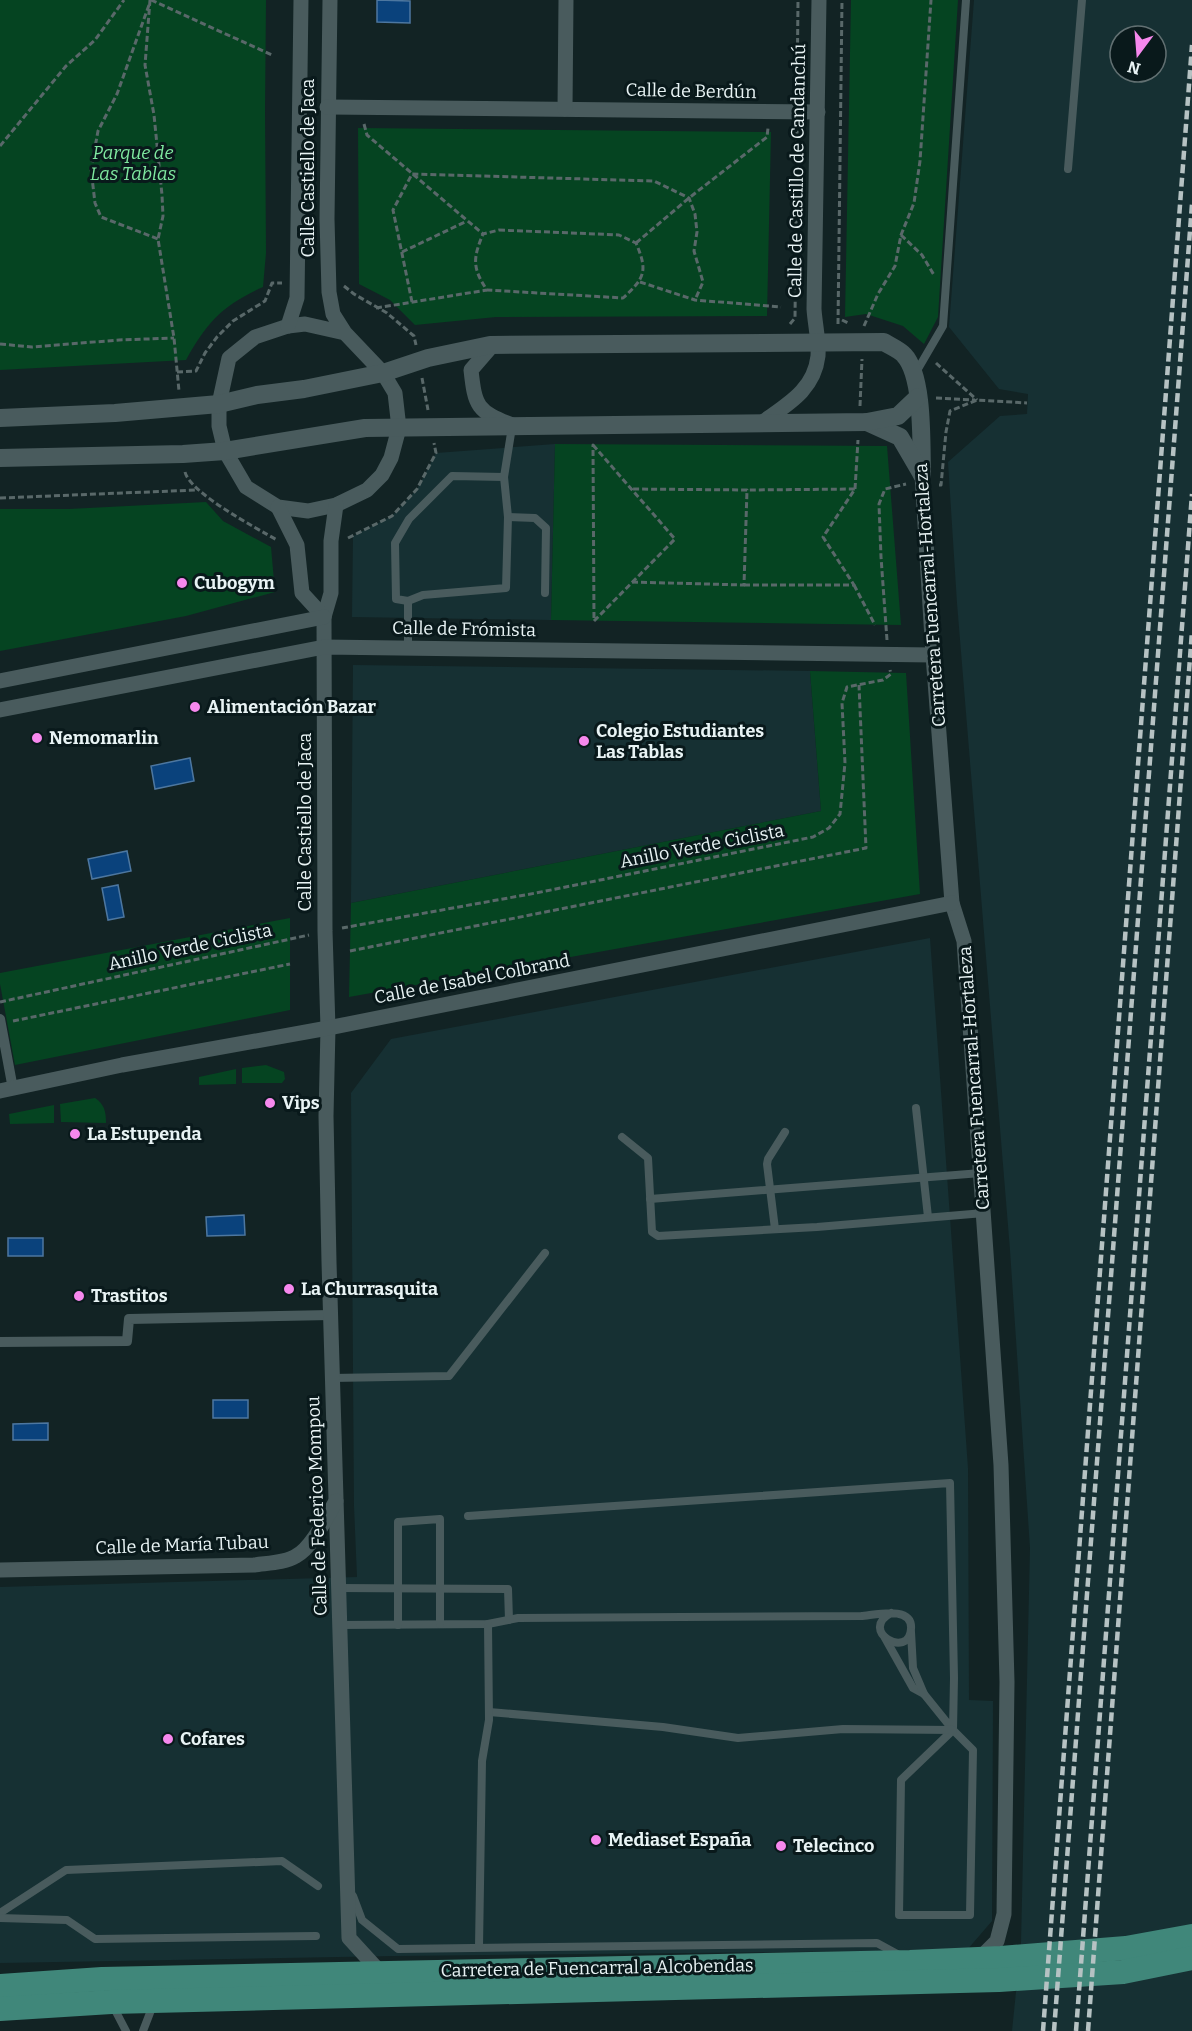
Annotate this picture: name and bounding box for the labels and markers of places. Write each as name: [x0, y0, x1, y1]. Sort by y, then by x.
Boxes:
place label: Cubogym: [194, 572, 275, 594]
marker: Cubogym: [175, 576, 189, 590]
place label: Alimentación Bazar: [207, 696, 377, 718]
marker: Alimentación Bazar: [188, 700, 202, 714]
place label: Colegio Estudiantes Las Tablas: [596, 720, 764, 763]
place label: Nemomarlin: [49, 727, 159, 749]
marker: Nemomarlin: [30, 731, 44, 745]
marker: Colegio Estudiantes Las Tablas: [577, 734, 591, 748]
place label: Vips: [282, 1092, 320, 1114]
marker: Vips: [263, 1096, 277, 1110]
place label: La Estupenda: [87, 1123, 202, 1145]
marker: La Estupenda: [68, 1127, 82, 1141]
place label: La Churrasquita: [301, 1278, 438, 1300]
marker: La Churrasquita: [282, 1282, 296, 1296]
place label: Trastitos: [91, 1285, 168, 1307]
marker: Trastitos: [72, 1289, 86, 1303]
place label: Cofares: [180, 1728, 245, 1750]
marker: Cofares: [161, 1732, 175, 1746]
place label: Mediaset España: [608, 1829, 751, 1851]
marker: Mediaset España: [589, 1833, 603, 1847]
place label: Telecinco: [793, 1835, 874, 1857]
marker: Telecinco: [774, 1839, 788, 1853]

